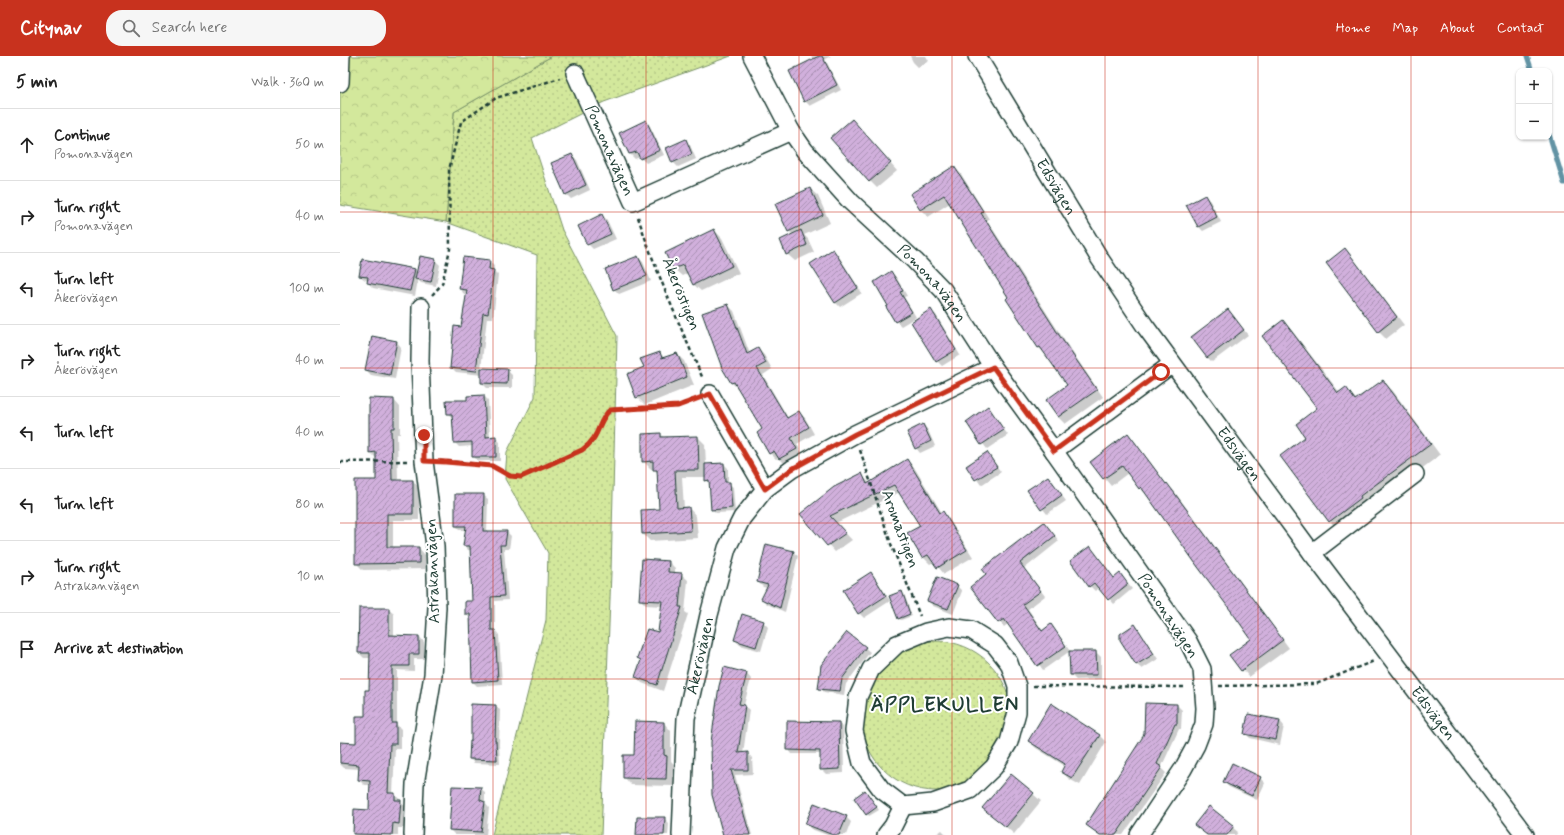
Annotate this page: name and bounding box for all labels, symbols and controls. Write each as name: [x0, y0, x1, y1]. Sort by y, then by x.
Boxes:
search box: [106, 10, 386, 46]
text: Citynav: [20, 16, 82, 41]
icon: search: [120, 17, 142, 39]
text: Search here: [152, 18, 227, 38]
text: Home: [1336, 19, 1370, 37]
text: Map: [1392, 19, 1418, 37]
text: About: [1440, 19, 1475, 37]
text: Contact: [1497, 19, 1544, 37]
map controls: [1516, 68, 1552, 140]
button: +: [1516, 68, 1552, 104]
text: 5 min: [16, 71, 58, 93]
text: Walk · 360 m: [251, 74, 324, 91]
street label: Pomonavägen: [580, 102, 639, 199]
button: −: [1516, 104, 1552, 140]
text: Continue: [54, 126, 110, 146]
icon: ahead: [16, 134, 38, 156]
text: 50 m: [295, 136, 324, 153]
text: Pomonavägen: [54, 146, 133, 163]
street label: Edsvägen: [1031, 155, 1081, 219]
text: Turn right: [54, 198, 121, 218]
icon: right: [16, 206, 38, 228]
text: 40 m: [295, 208, 324, 225]
text: Pomonavägen: [54, 218, 133, 235]
street label: Pomonavägen: [893, 239, 972, 326]
street label: Åkeröstigen: [657, 254, 705, 334]
text: Turn left: [54, 270, 114, 290]
icon: left: [16, 278, 38, 300]
text: 100 m: [289, 280, 324, 297]
text: Åkerövägen: [54, 290, 118, 307]
text: Turn right: [54, 342, 121, 362]
icon: right: [16, 350, 38, 372]
text: 40 m: [295, 352, 324, 369]
text: Åkerövägen: [54, 362, 118, 379]
route start: [1152, 363, 1170, 381]
icon: left: [16, 422, 38, 444]
text: Turn left: [54, 423, 114, 443]
street label: Edsvägen: [1212, 423, 1266, 485]
text: 40 m: [295, 424, 324, 441]
route end: [415, 426, 433, 444]
street label: Aromastigen: [876, 487, 924, 571]
icon: left: [16, 494, 38, 516]
text: Turn left: [54, 495, 114, 515]
text: 80 m: [295, 496, 324, 513]
street label: Astrakanvägen: [421, 518, 445, 624]
text: Turn right: [54, 558, 121, 578]
icon: right: [16, 566, 38, 588]
text: 10 m: [297, 568, 324, 585]
street label: Pomonavägen: [1133, 569, 1203, 663]
text: Astrakanvägen: [54, 578, 140, 595]
street label: Åkerövägen: [681, 615, 719, 696]
icon: arrive: [16, 638, 38, 660]
text: Arrive at destination: [54, 639, 183, 659]
street label: Edsvägen: [1406, 682, 1460, 745]
district label: ÄPPLEKULLEN: [871, 692, 1019, 719]

